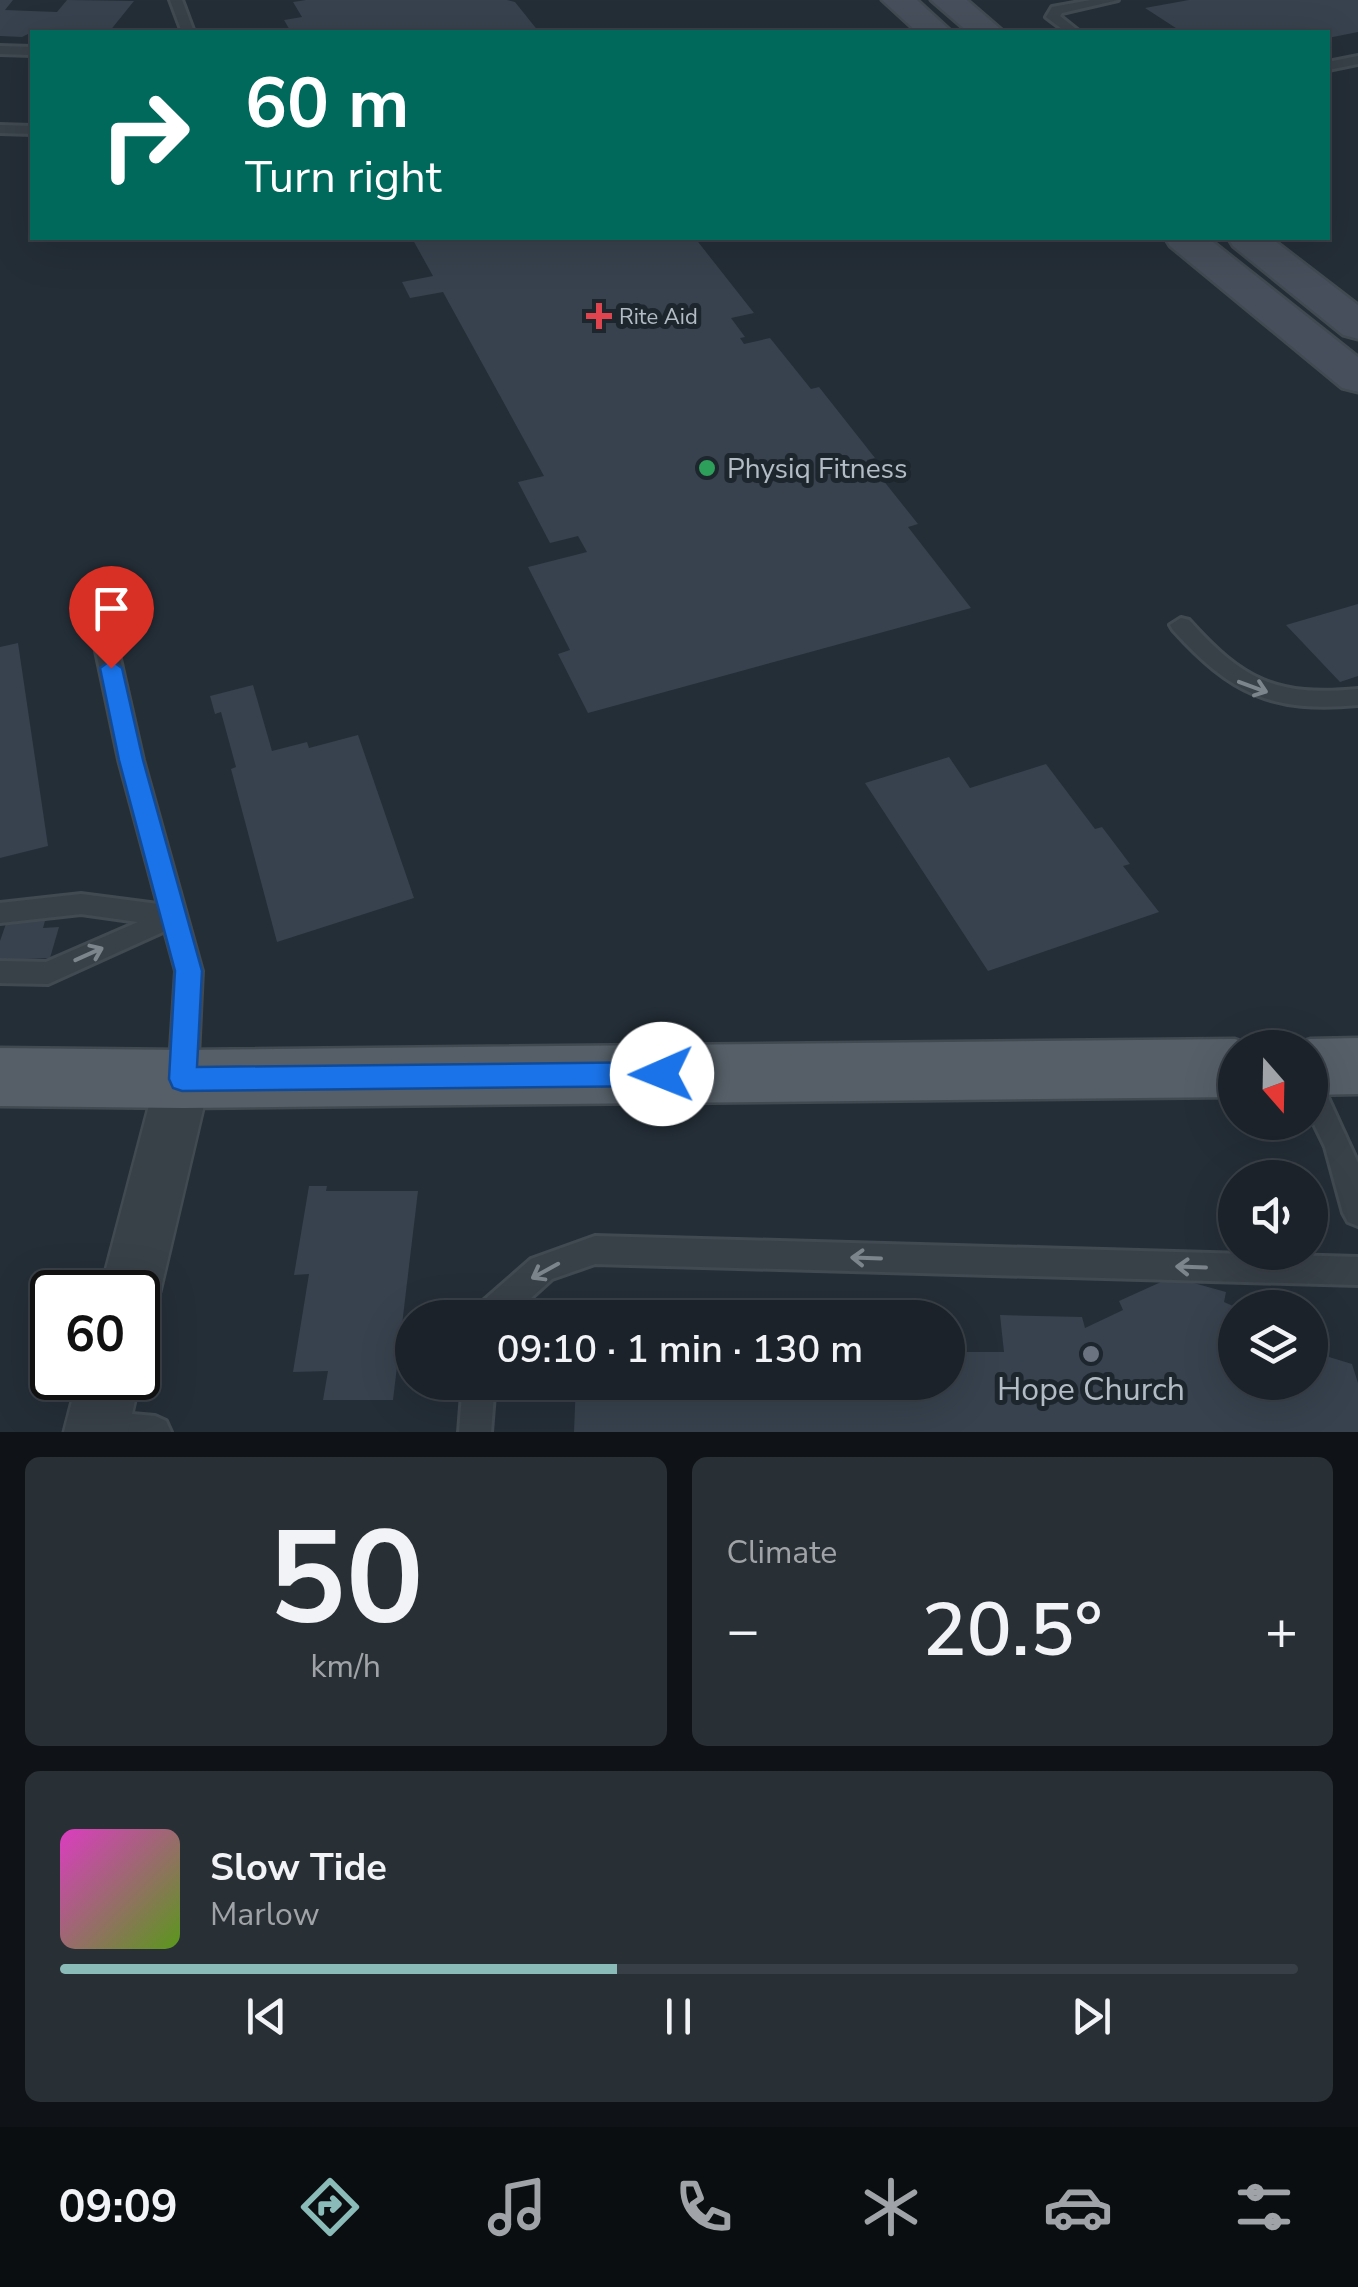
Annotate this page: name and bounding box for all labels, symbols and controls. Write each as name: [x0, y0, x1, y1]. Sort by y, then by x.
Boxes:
text: 60 m: [245, 56, 409, 152]
icon: right: [80, 70, 210, 200]
text: Turn right: [245, 147, 442, 208]
place label: Rite Aid: [619, 302, 698, 332]
marker: Rite Aid: [588, 305, 610, 327]
place label: Physiq Fitness: [727, 450, 907, 488]
marker: Physiq Fitness: [696, 457, 718, 479]
pin: [69, 566, 154, 669]
icon: arrive: [84, 581, 139, 636]
one-way arrow: [1237, 679, 1268, 697]
one-way arrow: [73, 944, 103, 963]
position arrow: [610, 1022, 714, 1126]
north arrow: [1218, 1030, 1328, 1140]
map controls: [1218, 1030, 1328, 1400]
button: sound: [1218, 1160, 1328, 1270]
one-way arrow: [850, 1248, 882, 1267]
one-way arrow: [1175, 1257, 1207, 1276]
one-way arrow: [531, 1262, 560, 1281]
speed limit sign: 60: [30, 1270, 160, 1400]
button: layers: [1218, 1290, 1328, 1400]
text: 09:10 · 1 min · 130 m: [497, 1324, 863, 1375]
marker: Hope Church: [1080, 1343, 1102, 1365]
place label: Hope Church: [997, 1368, 1185, 1411]
text: 50: [268, 1491, 424, 1668]
text: Climate: [727, 1531, 837, 1574]
text: 20.5°: [922, 1579, 1103, 1681]
text: −: [727, 1593, 760, 1668]
text: +: [1265, 1593, 1298, 1668]
text: km/h: [310, 1645, 381, 1688]
text: Slow Tide: [210, 1842, 387, 1893]
text: Marlow: [210, 1893, 320, 1936]
icon: previous: [239, 1989, 294, 2044]
icon: pause: [651, 1989, 706, 2044]
icon: next: [1064, 1989, 1119, 2044]
icon: directions: [295, 2172, 365, 2242]
icon: music: [482, 2172, 552, 2242]
icon: phone: [669, 2172, 739, 2242]
icon: climate: [856, 2172, 926, 2242]
icon: car: [1043, 2172, 1113, 2242]
icon: filters: [1229, 2172, 1299, 2242]
text: 09:09: [58, 2177, 178, 2238]

